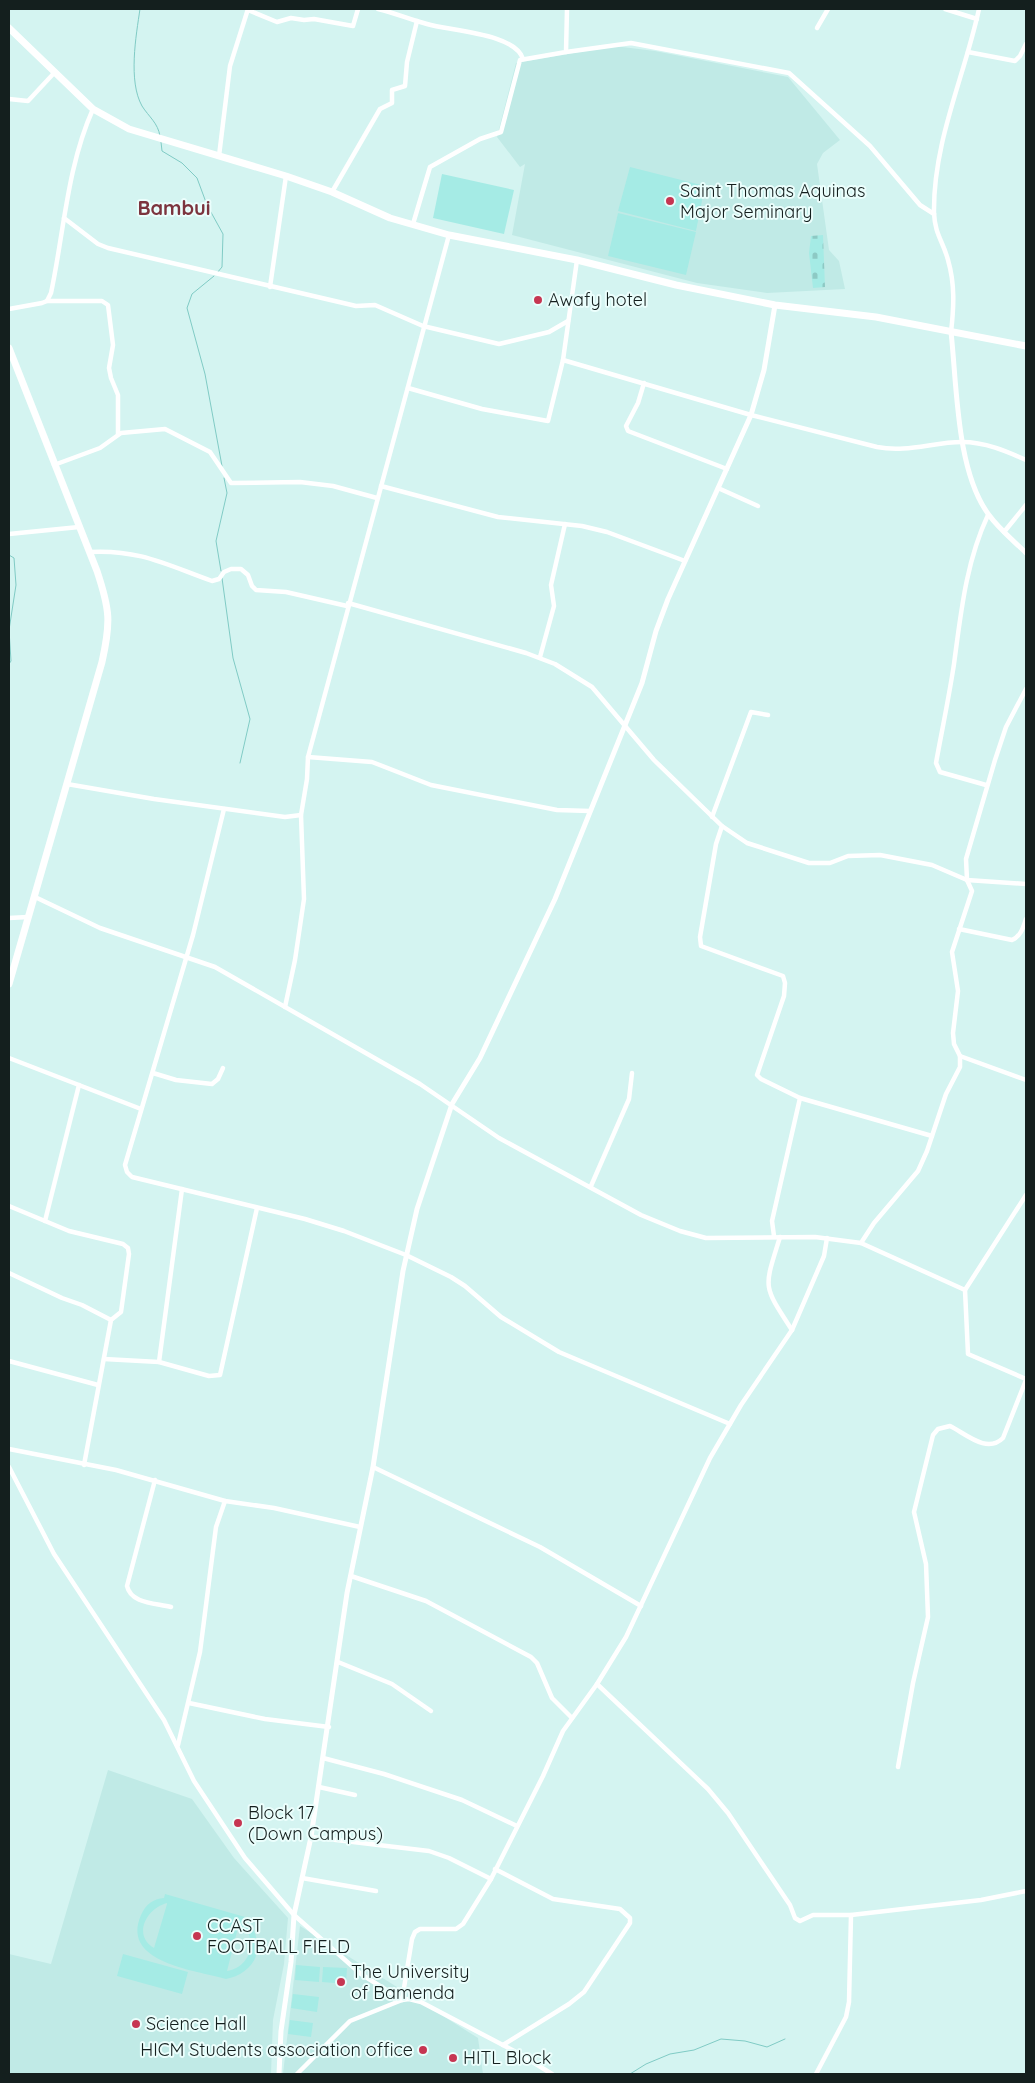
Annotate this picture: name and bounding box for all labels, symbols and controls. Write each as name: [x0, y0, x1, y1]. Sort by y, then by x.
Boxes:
place label: Saint Thomas Aquinas Major Seminary: [680, 179, 865, 223]
district label: Bambui: [137, 195, 211, 220]
marker: Saint Thomas Aquinas Major Seminary: [664, 195, 676, 207]
place label: Awafy hotel: [548, 288, 647, 311]
marker: Awafy hotel: [532, 294, 544, 306]
place label: Block 17 (Down Campus): [248, 1801, 383, 1845]
marker: Block 17 (Down Campus): [232, 1817, 244, 1829]
place label: CCAST FOOTBALL FIELD: [207, 1914, 350, 1958]
marker: CCAST FOOTBALL FIELD: [191, 1930, 203, 1942]
place label: The University of Bamenda: [351, 1960, 469, 2004]
marker: The University of Bamenda: [335, 1976, 347, 1988]
place label: Science Hall: [146, 2012, 246, 2035]
marker: Science Hall: [130, 2018, 142, 2030]
place label: HICM Students association office: [140, 2038, 413, 2061]
marker: HICM Students association office: [417, 2044, 429, 2056]
place label: HITL Block: [463, 2046, 551, 2069]
marker: HITL Block: [447, 2052, 459, 2064]

